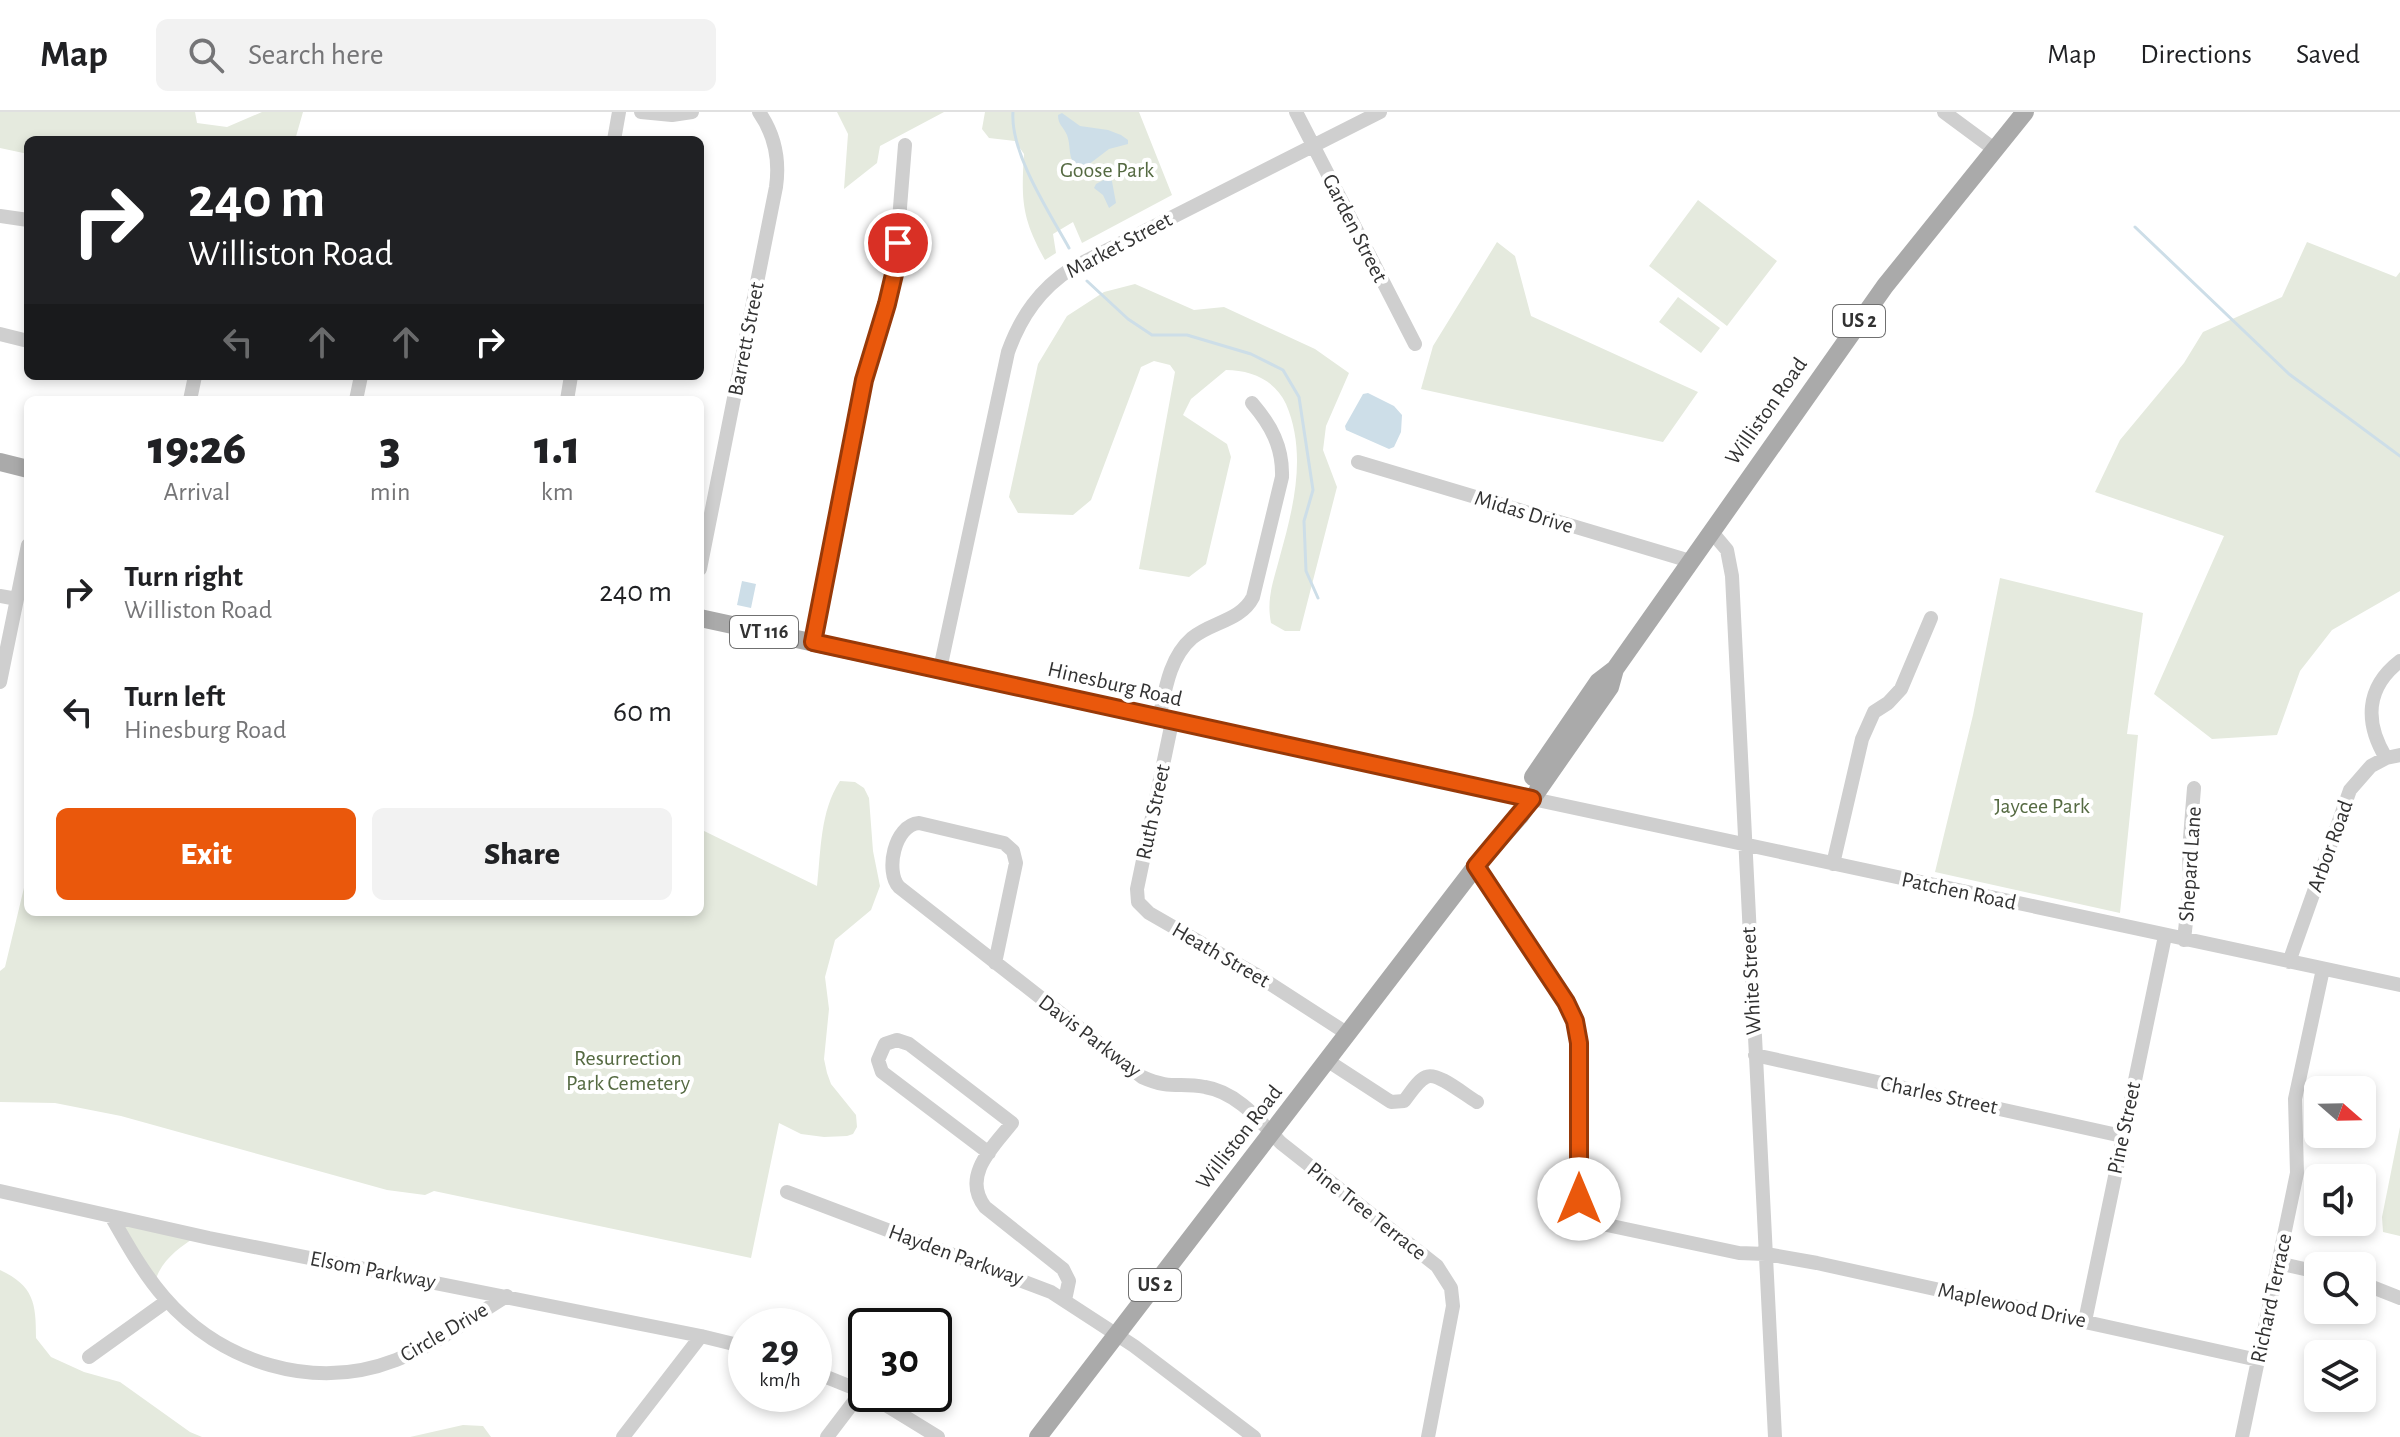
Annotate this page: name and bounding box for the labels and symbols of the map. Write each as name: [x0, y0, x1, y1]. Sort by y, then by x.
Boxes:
park label: Goose Park: [1060, 159, 1154, 181]
street label: Garden Street: [1318, 170, 1392, 286]
street label: Market Street: [1062, 208, 1176, 282]
pin: [864, 209, 932, 277]
street label: Barrett Street: [724, 280, 768, 398]
road number: US 2: [1833, 305, 1885, 337]
street label: Williston Road: [1721, 353, 1811, 469]
street label: Midas Drive: [1472, 487, 1576, 537]
road number: VT 116: [730, 616, 798, 648]
street label: Hinesburg Road: [1046, 658, 1184, 710]
street label: Ruth Street: [1132, 762, 1174, 862]
park label: Jaycee Park: [1994, 795, 2090, 817]
street label: Arbor Road: [2303, 797, 2357, 895]
street label: Shepard Lane: [2175, 806, 2205, 922]
street label: Patchen Road: [1900, 868, 2018, 914]
street label: Heath Street: [1168, 918, 1274, 992]
street label: White Street: [1737, 926, 1765, 1036]
street label: Davis Parkway: [1035, 990, 1146, 1082]
park label: Resurrection Park Cemetery: [566, 1047, 691, 1094]
street label: Charles Street: [1878, 1072, 2000, 1118]
north arrow: [2304, 1076, 2376, 1148]
street label: Pine Street: [2104, 1080, 2144, 1176]
street label: Williston Road: [1192, 1081, 1286, 1193]
position arrow: [1537, 1157, 1621, 1241]
street label: Pine Tree Terrace: [1303, 1158, 1431, 1264]
street label: Hayden Parkway: [886, 1220, 1027, 1290]
street label: Richard Terrace: [2247, 1231, 2295, 1365]
street label: Elsom Parkway: [308, 1247, 438, 1293]
road number: US 2: [1129, 1269, 1181, 1301]
street label: Maplewood Drive: [1936, 1279, 2088, 1331]
street label: Circle Drive: [396, 1298, 492, 1366]
speed limit sign: 30: [848, 1308, 952, 1412]

